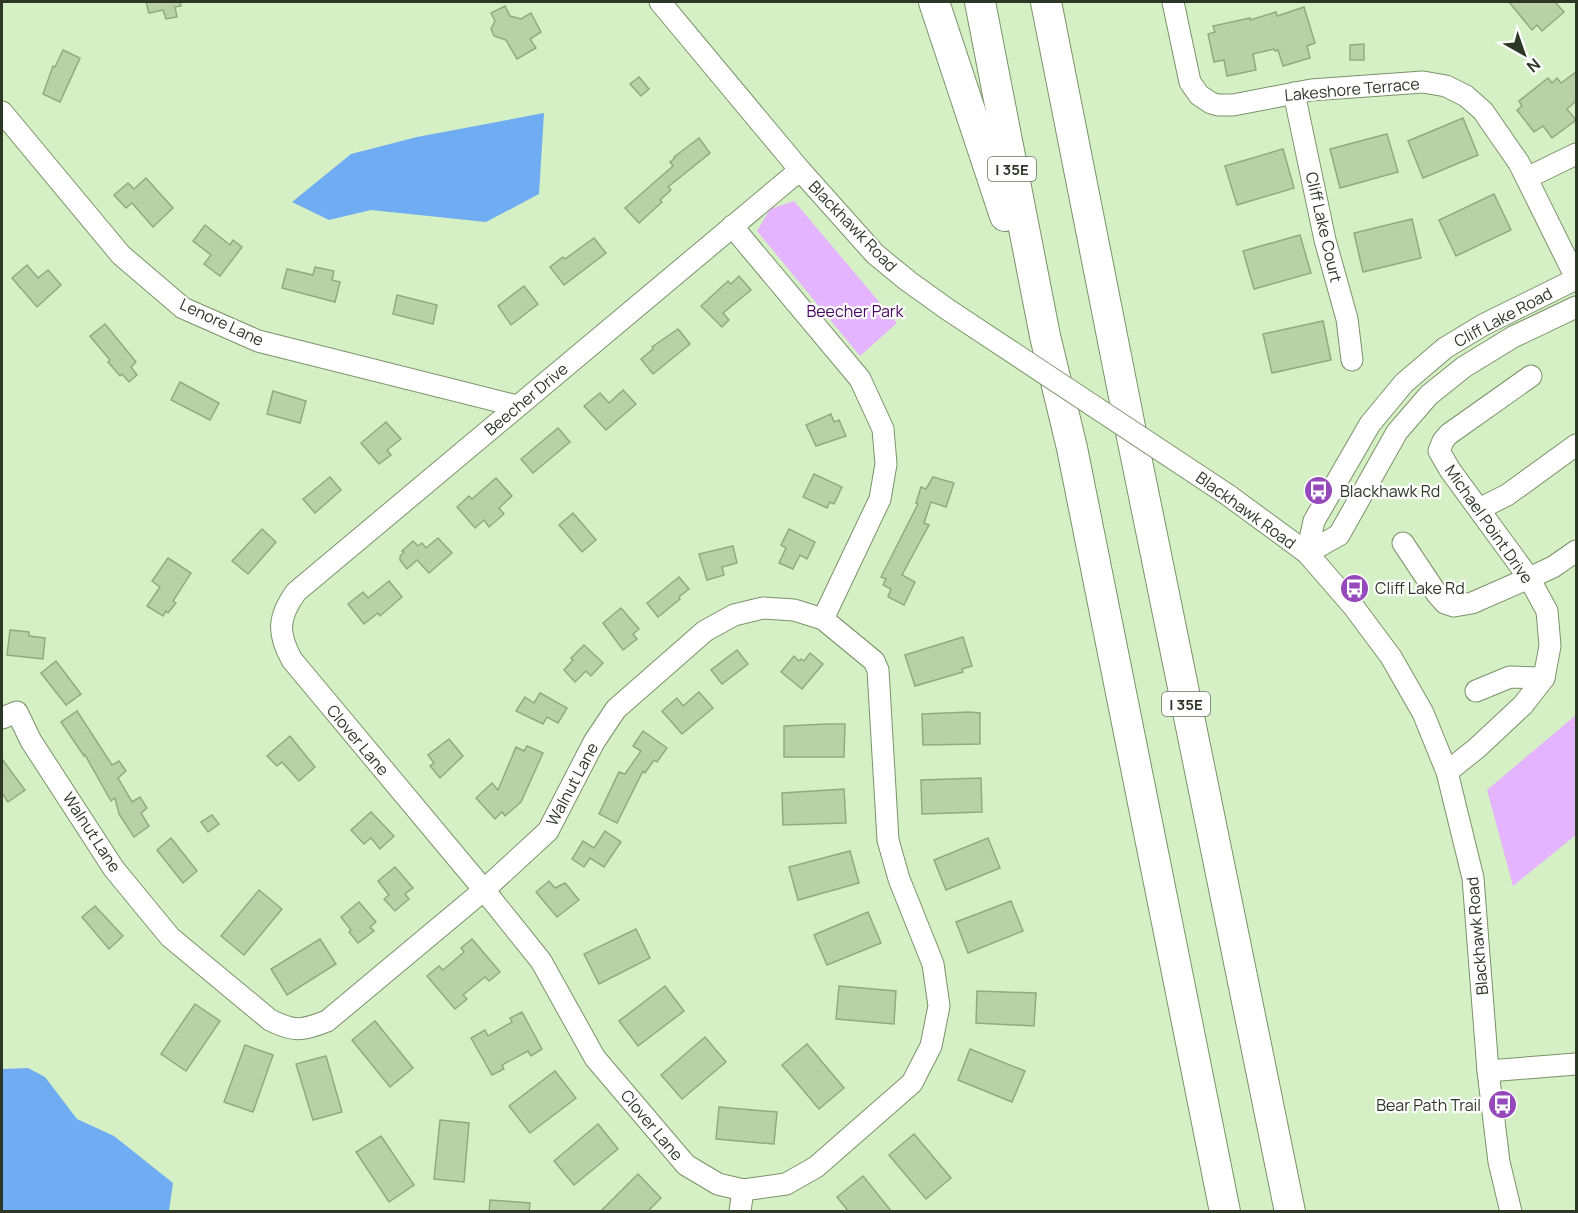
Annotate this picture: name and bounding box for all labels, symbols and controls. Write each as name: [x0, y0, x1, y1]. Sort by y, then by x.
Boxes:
north arrow: [1494, 24, 1554, 84]
text: N: [1522, 53, 1545, 78]
street label: Lakeshore Terrace: [1284, 72, 1420, 106]
road number: I 35E: [988, 157, 1036, 181]
street label: Cliff Lake Court: [1301, 170, 1347, 284]
street label: Blackhawk Road: [804, 176, 902, 276]
street label: Cliff Lake Road: [1450, 282, 1556, 352]
street label: Lenore Lane: [176, 293, 268, 351]
park label: Beecher Park: [806, 300, 905, 322]
street label: Beecher Drive: [480, 358, 572, 440]
street label: Michael Point Drive: [1440, 460, 1538, 588]
street label: Blackhawk Road: [1192, 466, 1300, 554]
bus stop icon: Blackhawk Rd: [1303, 475, 1335, 507]
place label: Blackhawk Rd: [1340, 480, 1440, 502]
bus stop icon: Cliff Lake Rd: [1338, 572, 1370, 604]
place label: Cliff Lake Rd: [1375, 577, 1465, 599]
road number: I 35E: [1162, 692, 1210, 716]
street label: Clover Lane: [322, 700, 394, 780]
street label: Walnut Lane: [541, 739, 603, 829]
street label: Walnut Lane: [58, 788, 126, 876]
street label: Blackhawk Road: [1461, 876, 1493, 996]
street label: Clover Lane: [616, 1085, 688, 1165]
bus stop icon: Bear Path Trail: [1486, 1089, 1518, 1121]
place label: Bear Path Trail: [1376, 1094, 1481, 1116]

